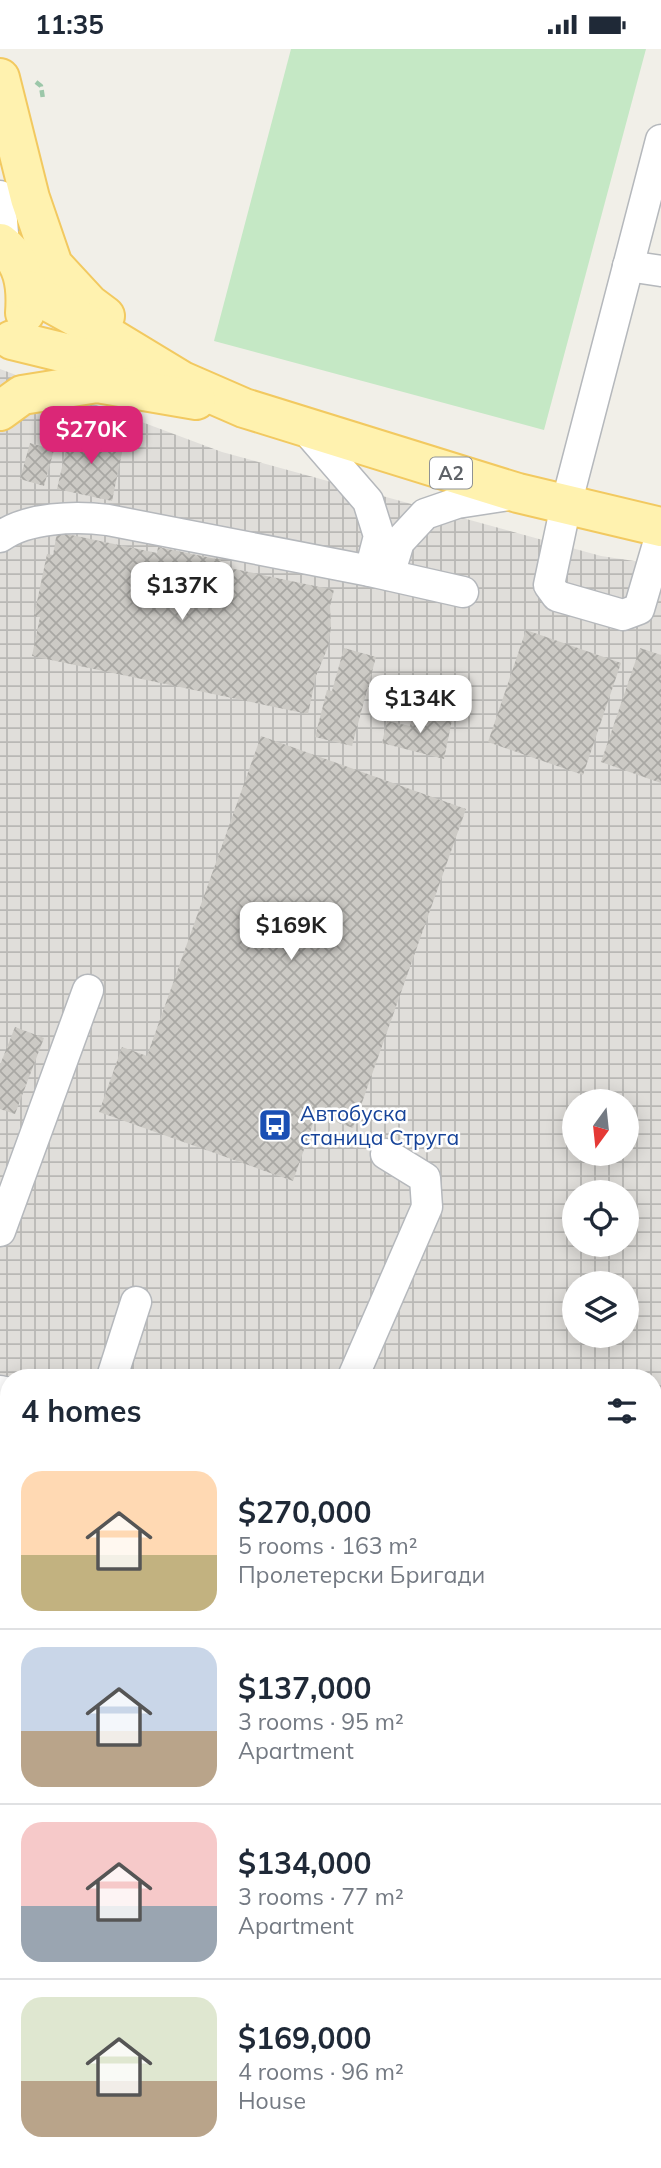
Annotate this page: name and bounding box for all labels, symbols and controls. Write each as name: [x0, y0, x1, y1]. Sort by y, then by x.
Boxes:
text: 11:35: [35, 8, 104, 41]
pin: $270K: [42, 407, 140, 466]
text: $270K: [56, 414, 126, 443]
road number: A2: [430, 457, 472, 489]
pin: $137K: [133, 563, 231, 622]
text: $137K: [147, 570, 217, 599]
pin: $134K: [371, 675, 469, 735]
text: $134K: [385, 683, 455, 712]
pin: $169K: [242, 902, 340, 962]
text: $169K: [256, 910, 326, 939]
north arrow: [562, 1089, 639, 1165]
map controls: [562, 1089, 639, 1348]
place label: Автобуска станица Струга: [300, 1100, 459, 1150]
bus stop icon: Автобуска станица Струга: [256, 1106, 294, 1144]
button: locate: [562, 1180, 639, 1257]
button: layers: [562, 1271, 639, 1348]
text: 4 homes: [21, 1392, 142, 1430]
icon: filters: [603, 1392, 641, 1430]
text: $270,000: [238, 1493, 371, 1531]
icon: home: [77, 1499, 161, 1583]
text: 5 rooms · 163 m²: [238, 1531, 418, 1560]
text: Пролетерски Бригади: [238, 1560, 485, 1589]
text: $137,000: [238, 1669, 371, 1707]
icon: home: [77, 1675, 161, 1759]
text: 3 rooms · 95 m²: [238, 1707, 404, 1736]
text: Apartment: [238, 1736, 354, 1765]
text: $134,000: [238, 1844, 371, 1882]
icon: home: [77, 1850, 161, 1934]
text: 3 rooms · 77 m²: [238, 1882, 404, 1911]
text: Apartment: [238, 1911, 354, 1940]
text: $169,000: [238, 2019, 371, 2057]
icon: home: [77, 2025, 161, 2109]
text: 4 rooms · 96 m²: [238, 2057, 404, 2086]
text: House: [238, 2086, 306, 2115]

